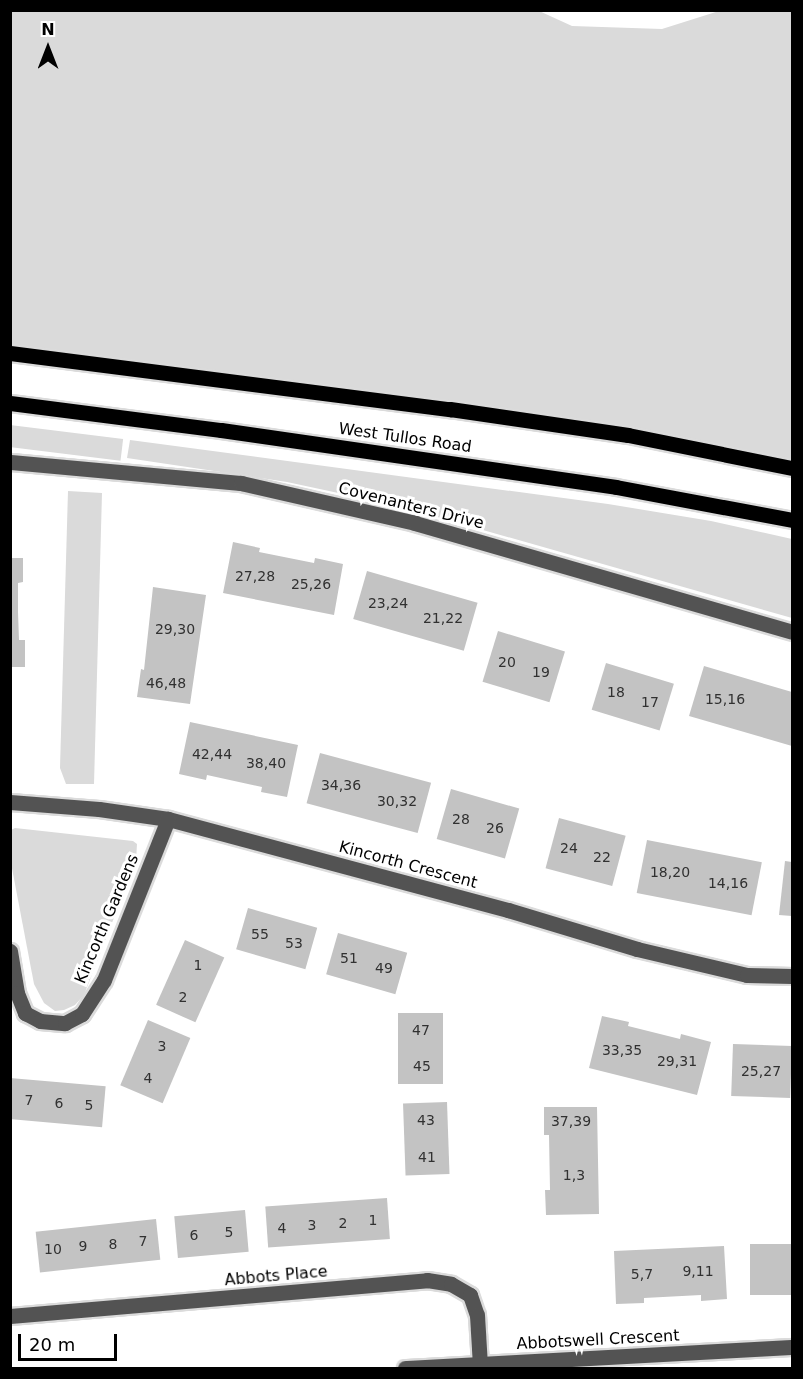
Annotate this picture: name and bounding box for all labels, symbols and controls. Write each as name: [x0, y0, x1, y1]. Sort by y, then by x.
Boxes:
north arrow: [18, 18, 78, 78]
text: N: [41, 20, 55, 39]
street label: West Tullos Road: [337, 419, 473, 457]
street label: Covenanters Drive: [336, 479, 486, 533]
house number: 27,28: [235, 568, 275, 584]
house number: 25,26: [291, 576, 331, 592]
house number: 23,24: [368, 595, 408, 611]
house number: 21,22: [423, 610, 463, 626]
house number: 29,30: [155, 621, 195, 637]
house number: 20: [498, 654, 516, 670]
house number: 19: [532, 664, 550, 680]
house number: 46,48: [146, 675, 186, 691]
house number: 18: [607, 684, 625, 700]
house number: 15,16: [705, 691, 745, 707]
house number: 17: [641, 694, 659, 710]
house number: 42,44: [192, 746, 232, 762]
house number: 38,40: [246, 755, 286, 771]
house number: 34,36: [321, 777, 361, 793]
house number: 30,32: [377, 793, 417, 809]
house number: 28: [452, 811, 470, 827]
house number: 26: [486, 820, 504, 836]
street label: Kincorth Crescent: [337, 837, 479, 893]
house number: 24: [560, 840, 578, 856]
house number: 22: [593, 849, 611, 865]
street label: Kincorth Gardens: [71, 851, 143, 987]
house number: 18,20: [650, 864, 690, 880]
house number: 14,16: [708, 875, 748, 891]
house number: 55: [251, 926, 269, 942]
house number: 53: [285, 935, 303, 951]
house number: 51: [340, 950, 358, 966]
house number: 1: [194, 957, 202, 973]
house number: 49: [375, 960, 393, 976]
house number: 2: [179, 989, 187, 1005]
house number: 47: [412, 1022, 430, 1038]
house number: 3: [158, 1038, 166, 1054]
house number: 33,35: [602, 1042, 642, 1058]
house number: 29,31: [657, 1053, 697, 1069]
house number: 45: [413, 1058, 431, 1074]
house number: 25,27: [741, 1063, 781, 1079]
house number: 4: [144, 1070, 152, 1086]
house number: 7: [25, 1092, 33, 1108]
house number: 6: [55, 1095, 63, 1111]
house number: 5: [85, 1097, 93, 1113]
house number: 43: [417, 1112, 435, 1128]
house number: 37,39: [551, 1113, 591, 1129]
house number: 41: [418, 1149, 436, 1165]
house number: 1,3: [563, 1167, 585, 1183]
house number: 1: [369, 1212, 377, 1228]
house number: 2: [339, 1215, 347, 1231]
house number: 3: [308, 1217, 316, 1233]
house number: 4: [278, 1220, 286, 1236]
house number: 5: [225, 1224, 233, 1240]
house number: 6: [190, 1227, 198, 1243]
house number: 7: [139, 1233, 147, 1249]
house number: 8: [109, 1236, 117, 1252]
house number: 9: [79, 1238, 87, 1254]
house number: 10: [44, 1241, 62, 1257]
street label: Abbots Place: [224, 1262, 328, 1290]
house number: 9,11: [682, 1263, 714, 1279]
house number: 5,7: [631, 1266, 653, 1282]
scale bar: [21, 1322, 120, 1360]
street label: Abbotswell Crescent: [516, 1326, 680, 1354]
text: 20 m: [29, 1334, 75, 1355]

